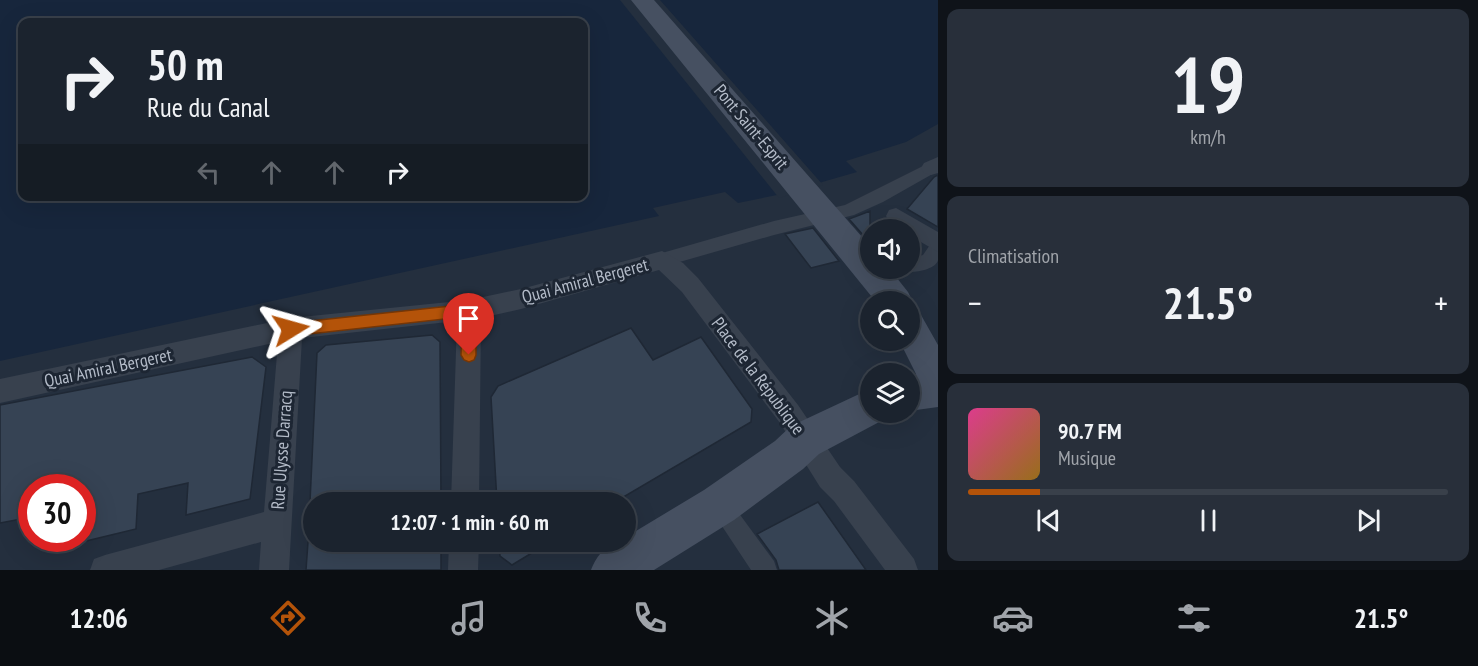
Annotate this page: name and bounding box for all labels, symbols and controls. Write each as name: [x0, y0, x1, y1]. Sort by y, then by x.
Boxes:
text: 19: [1171, 34, 1245, 135]
text: 50 m: [147, 37, 224, 92]
icon: right: [48, 42, 126, 120]
street label: Pont Saint-Esprit: [709, 79, 794, 174]
text: Rue du Canal: [147, 90, 269, 124]
text: km/h: [1190, 124, 1226, 150]
icon: left: [192, 156, 225, 189]
icon: ahead: [255, 156, 288, 189]
icon: ahead: [318, 156, 351, 189]
icon: right: [381, 156, 414, 189]
map controls: [860, 219, 920, 423]
button: sound: [860, 219, 920, 279]
text: Climatisation: [968, 243, 1059, 269]
street label: Quai Amiral Bergeret: [519, 253, 651, 308]
text: 21.5°: [1163, 273, 1253, 331]
text: −: [968, 281, 982, 324]
text: +: [1434, 281, 1448, 324]
button: search: [860, 291, 920, 351]
pin: [443, 293, 494, 355]
position arrow: [259, 297, 323, 361]
icon: arrive: [452, 302, 485, 335]
street label: Place de la République: [707, 312, 810, 439]
street label: Quai Amiral Bergeret: [42, 343, 174, 392]
button: layers: [860, 363, 920, 423]
street label: Rue Ulysse Darracq: [266, 390, 297, 510]
text: 90.7 FM: [1058, 417, 1122, 445]
text: Musique: [1058, 445, 1116, 471]
speed limit sign: 30: [18, 474, 96, 552]
icon: previous: [1032, 504, 1065, 537]
icon: pause: [1192, 504, 1225, 537]
icon: next: [1352, 504, 1385, 537]
text: 12:07 · 1 min · 60 m: [390, 508, 549, 536]
icon: directions: [267, 597, 309, 639]
icon: music: [448, 597, 490, 639]
icon: phone: [629, 597, 671, 639]
icon: climate: [811, 597, 853, 639]
icon: car: [992, 597, 1034, 639]
icon: filters: [1173, 597, 1215, 639]
text: 12:06: [70, 601, 128, 635]
text: 21.5°: [1354, 601, 1408, 635]

